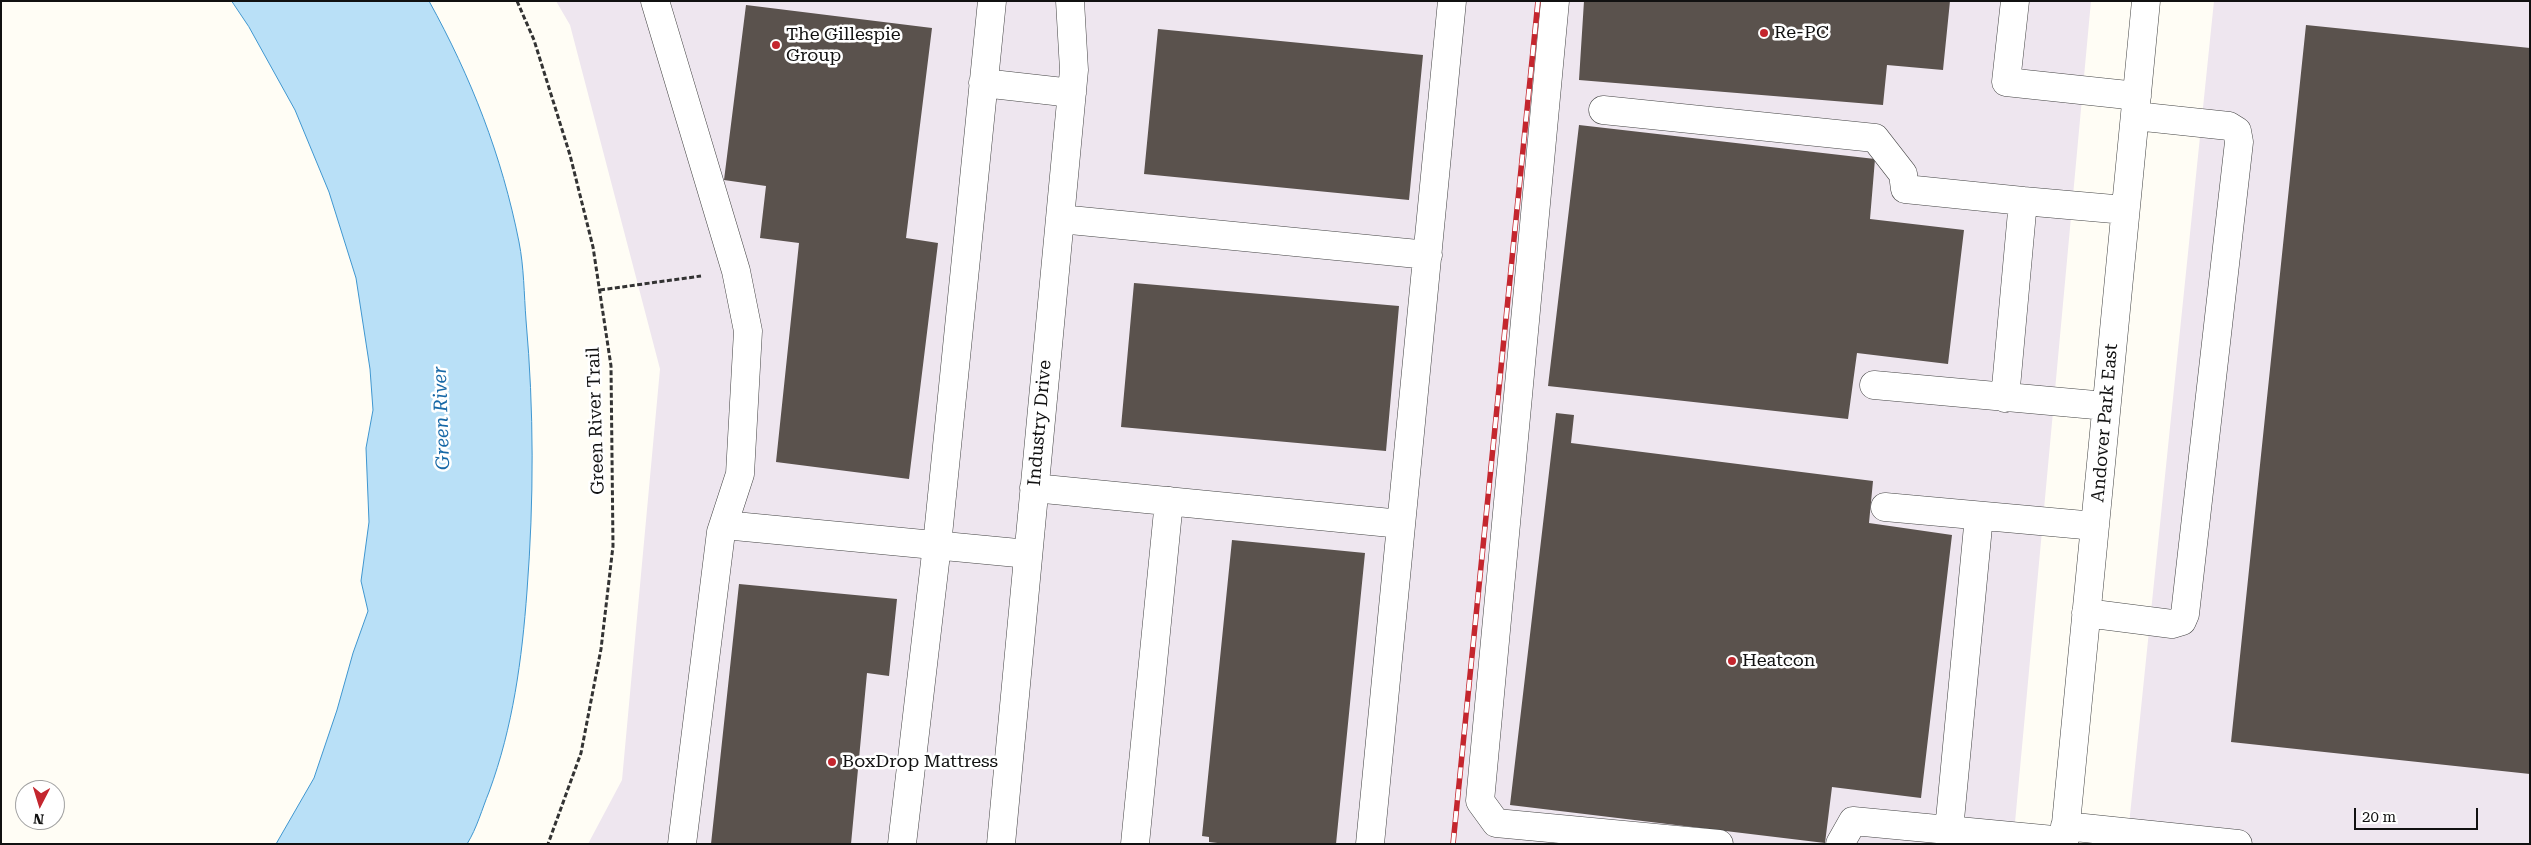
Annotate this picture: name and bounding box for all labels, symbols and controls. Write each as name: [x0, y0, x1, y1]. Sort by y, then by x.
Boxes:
place label: Re-PC: [1774, 22, 1829, 44]
place label: The Gillespie Group: [786, 24, 901, 66]
marker: Re-PC: [1758, 27, 1770, 39]
marker: The Gillespie Group: [770, 39, 782, 51]
street label: Andover Park East: [2087, 343, 2123, 503]
street label: Green River Trail: [583, 347, 609, 495]
street label: Industry Drive: [1024, 359, 1056, 487]
water label: Green River: [429, 366, 455, 470]
place label: Heatcon: [1742, 650, 1815, 672]
marker: Heatcon: [1726, 655, 1738, 667]
place label: BoxDrop Mattress: [842, 751, 998, 773]
marker: BoxDrop Mattress: [826, 756, 838, 768]
north arrow: [15, 780, 65, 830]
scale bar: [2356, 798, 2480, 830]
text: 20 m: [2362, 808, 2396, 826]
text: N: [33, 811, 45, 827]

